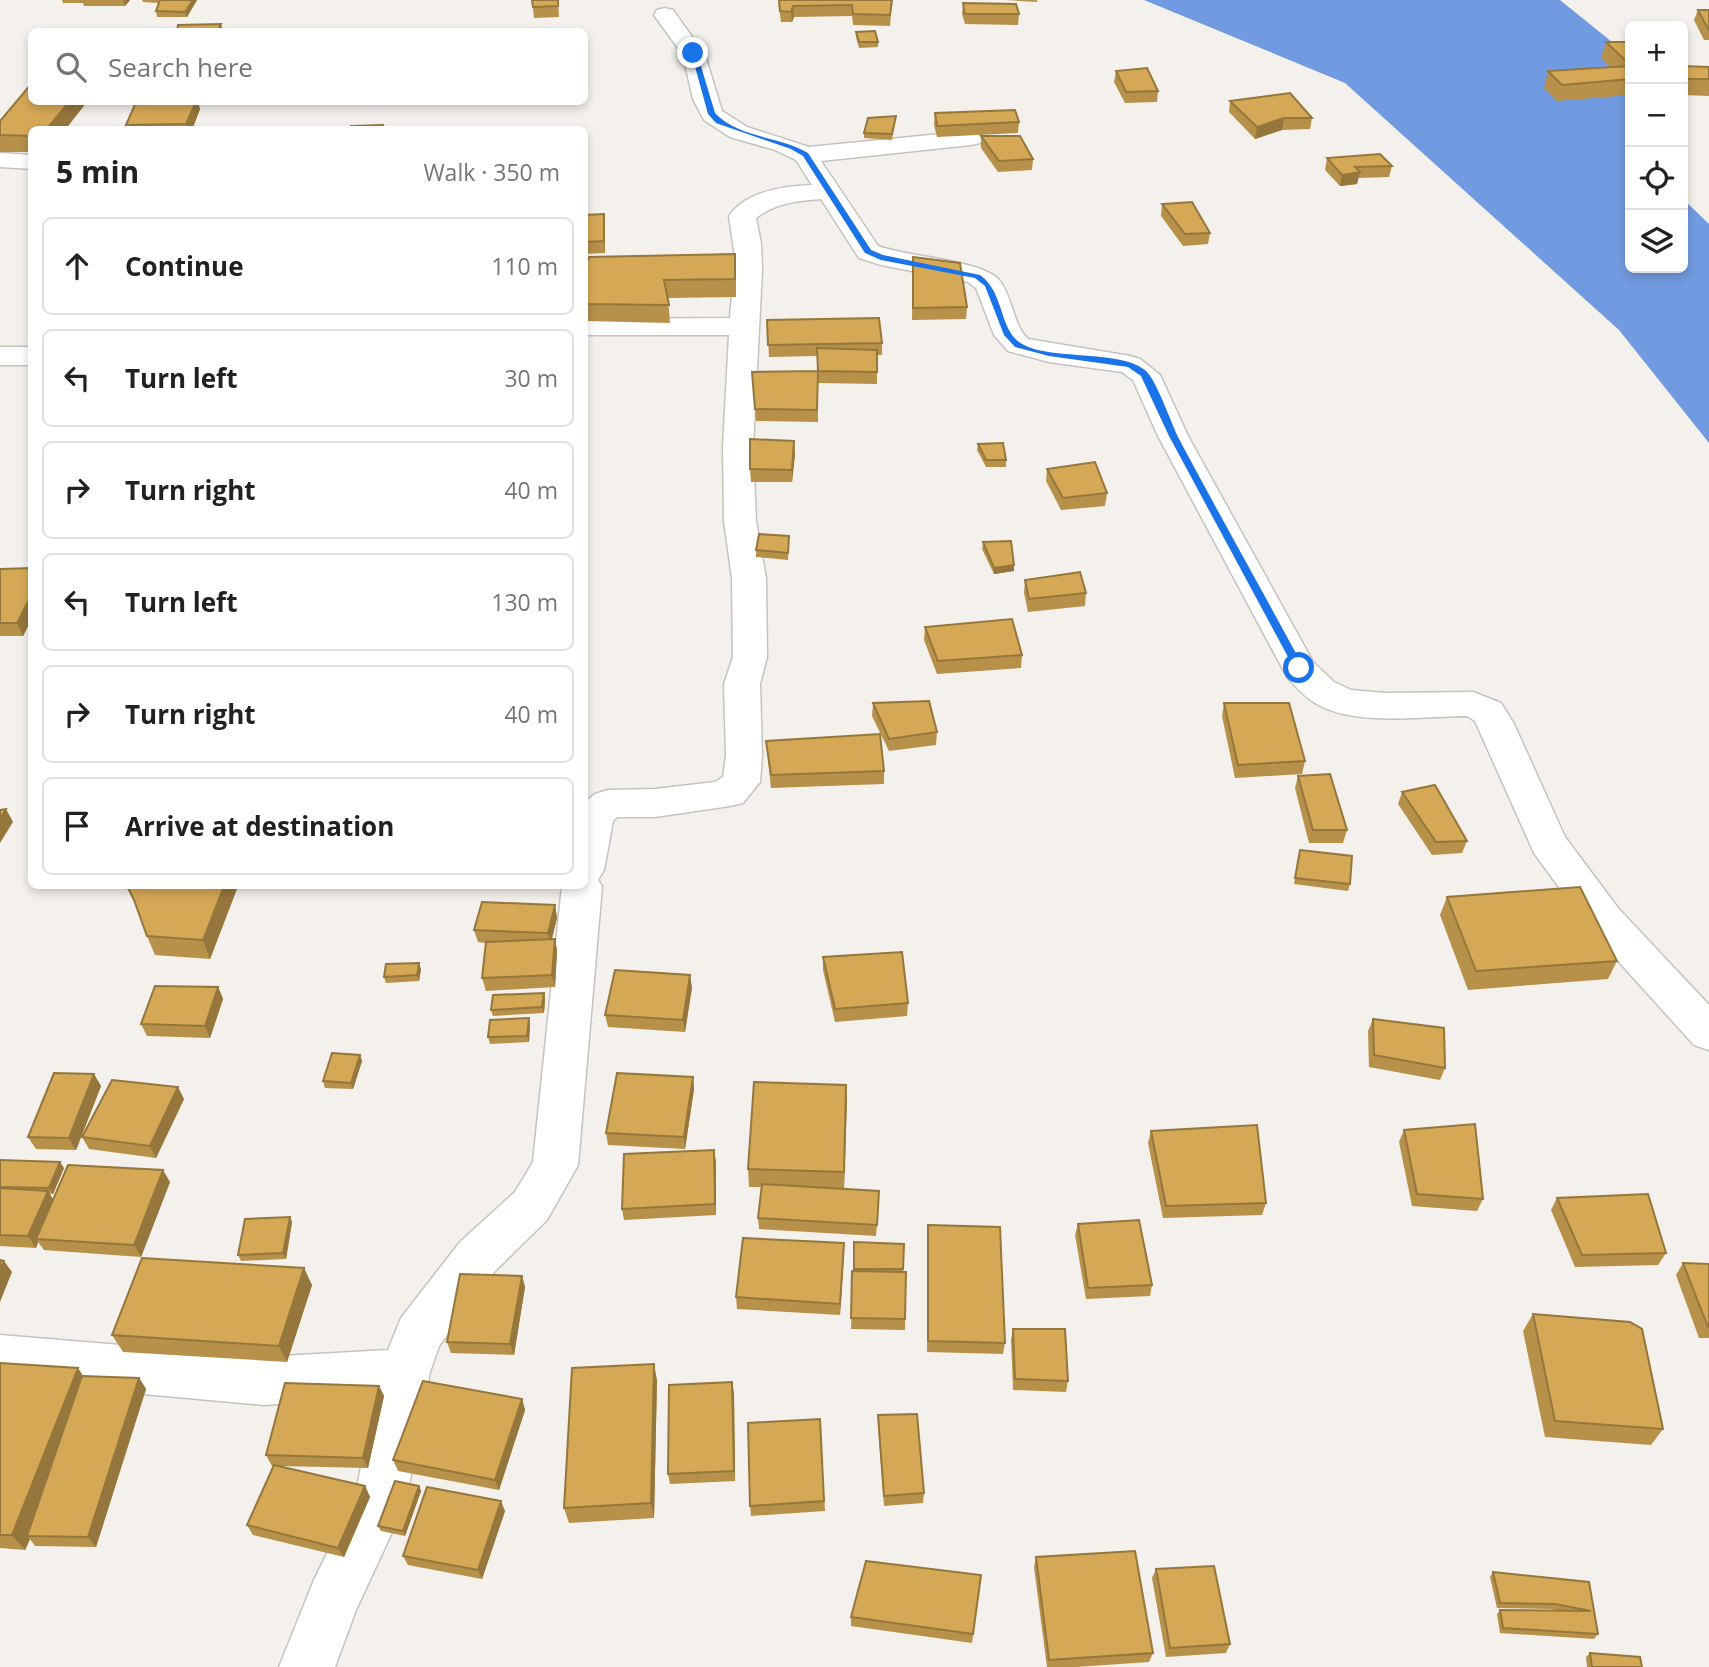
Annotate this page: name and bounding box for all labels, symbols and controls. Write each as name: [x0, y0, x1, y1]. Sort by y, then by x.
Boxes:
map controls: [1625, 21, 1688, 273]
button: +: [1625, 21, 1688, 84]
search box: [28, 28, 588, 105]
route end: [677, 37, 708, 68]
icon: search: [52, 48, 90, 86]
text: Search here: [108, 49, 253, 85]
button: −: [1625, 84, 1688, 147]
button: locate: [1625, 147, 1688, 210]
text: 5 min: [56, 151, 139, 192]
text: Walk · 350 m: [423, 156, 560, 188]
button: layers: [1625, 210, 1688, 273]
icon: ahead: [58, 247, 96, 285]
text: Continue: [125, 248, 244, 284]
text: 110 m: [491, 250, 558, 282]
icon: left: [58, 359, 96, 397]
text: Turn left: [125, 360, 237, 396]
text: 30 m: [504, 362, 558, 394]
icon: right: [58, 471, 96, 509]
text: Turn right: [125, 472, 256, 508]
text: 40 m: [504, 474, 558, 506]
icon: left: [58, 583, 96, 621]
text: Turn left: [125, 584, 237, 620]
text: 130 m: [491, 586, 558, 618]
route start: [1283, 652, 1314, 683]
icon: right: [58, 695, 96, 733]
text: Turn right: [125, 696, 256, 732]
text: 40 m: [504, 698, 558, 730]
icon: arrive: [58, 807, 96, 845]
text: Arrive at destination: [125, 808, 394, 844]

